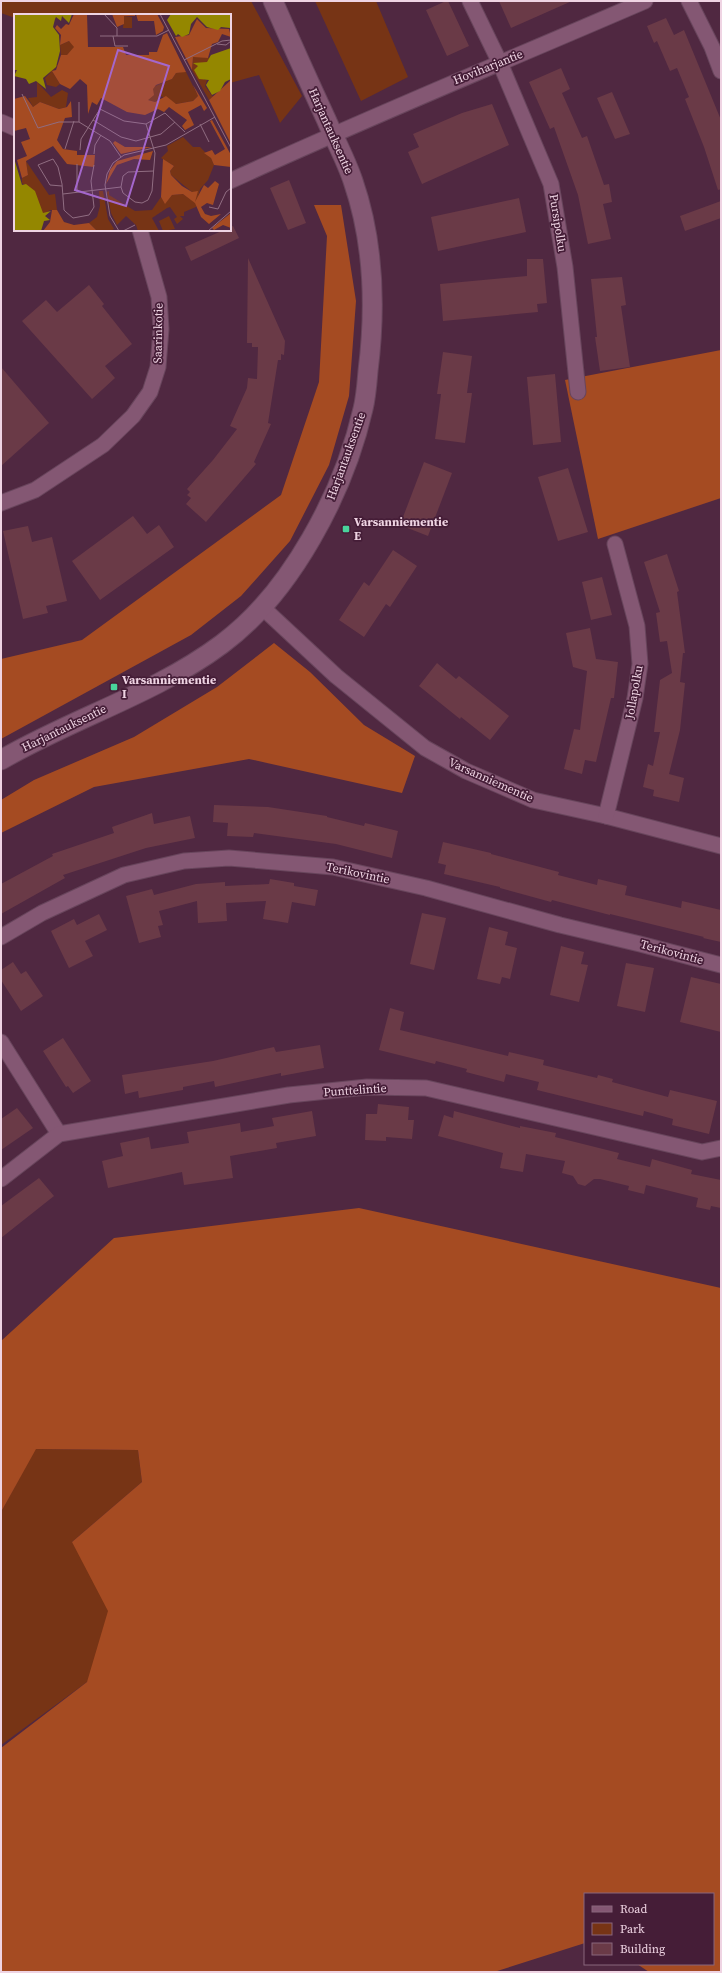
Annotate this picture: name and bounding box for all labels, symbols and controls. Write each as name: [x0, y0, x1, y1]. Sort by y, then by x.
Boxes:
inset map: [14, 14, 231, 231]
street label: Hoviharjantie: [451, 46, 525, 88]
street label: Harjantauksentie: [305, 85, 357, 177]
street label: Pursipolku: [546, 193, 570, 253]
street label: Saarinkotie: [149, 303, 167, 363]
street label: Harjantauksentie: [323, 410, 369, 502]
place label: Varsanniementie E: [354, 514, 448, 544]
marker: Varsanniementie E: [341, 524, 351, 534]
street label: Jollapolku: [621, 664, 647, 721]
place label: Varsanniementie I: [122, 672, 216, 702]
marker: Varsanniementie I: [109, 682, 119, 692]
street label: Harjantauksentie: [19, 701, 109, 755]
street label: Varsanniementie: [446, 754, 536, 806]
street label: Terikovintie: [325, 858, 391, 888]
street label: Terikovintie: [639, 936, 705, 968]
street label: Punttelintie: [323, 1080, 387, 1100]
legend: [584, 1893, 714, 1965]
text: Road: [620, 1901, 647, 1917]
text: Park: [620, 1921, 645, 1937]
text: Building: [620, 1941, 665, 1957]

